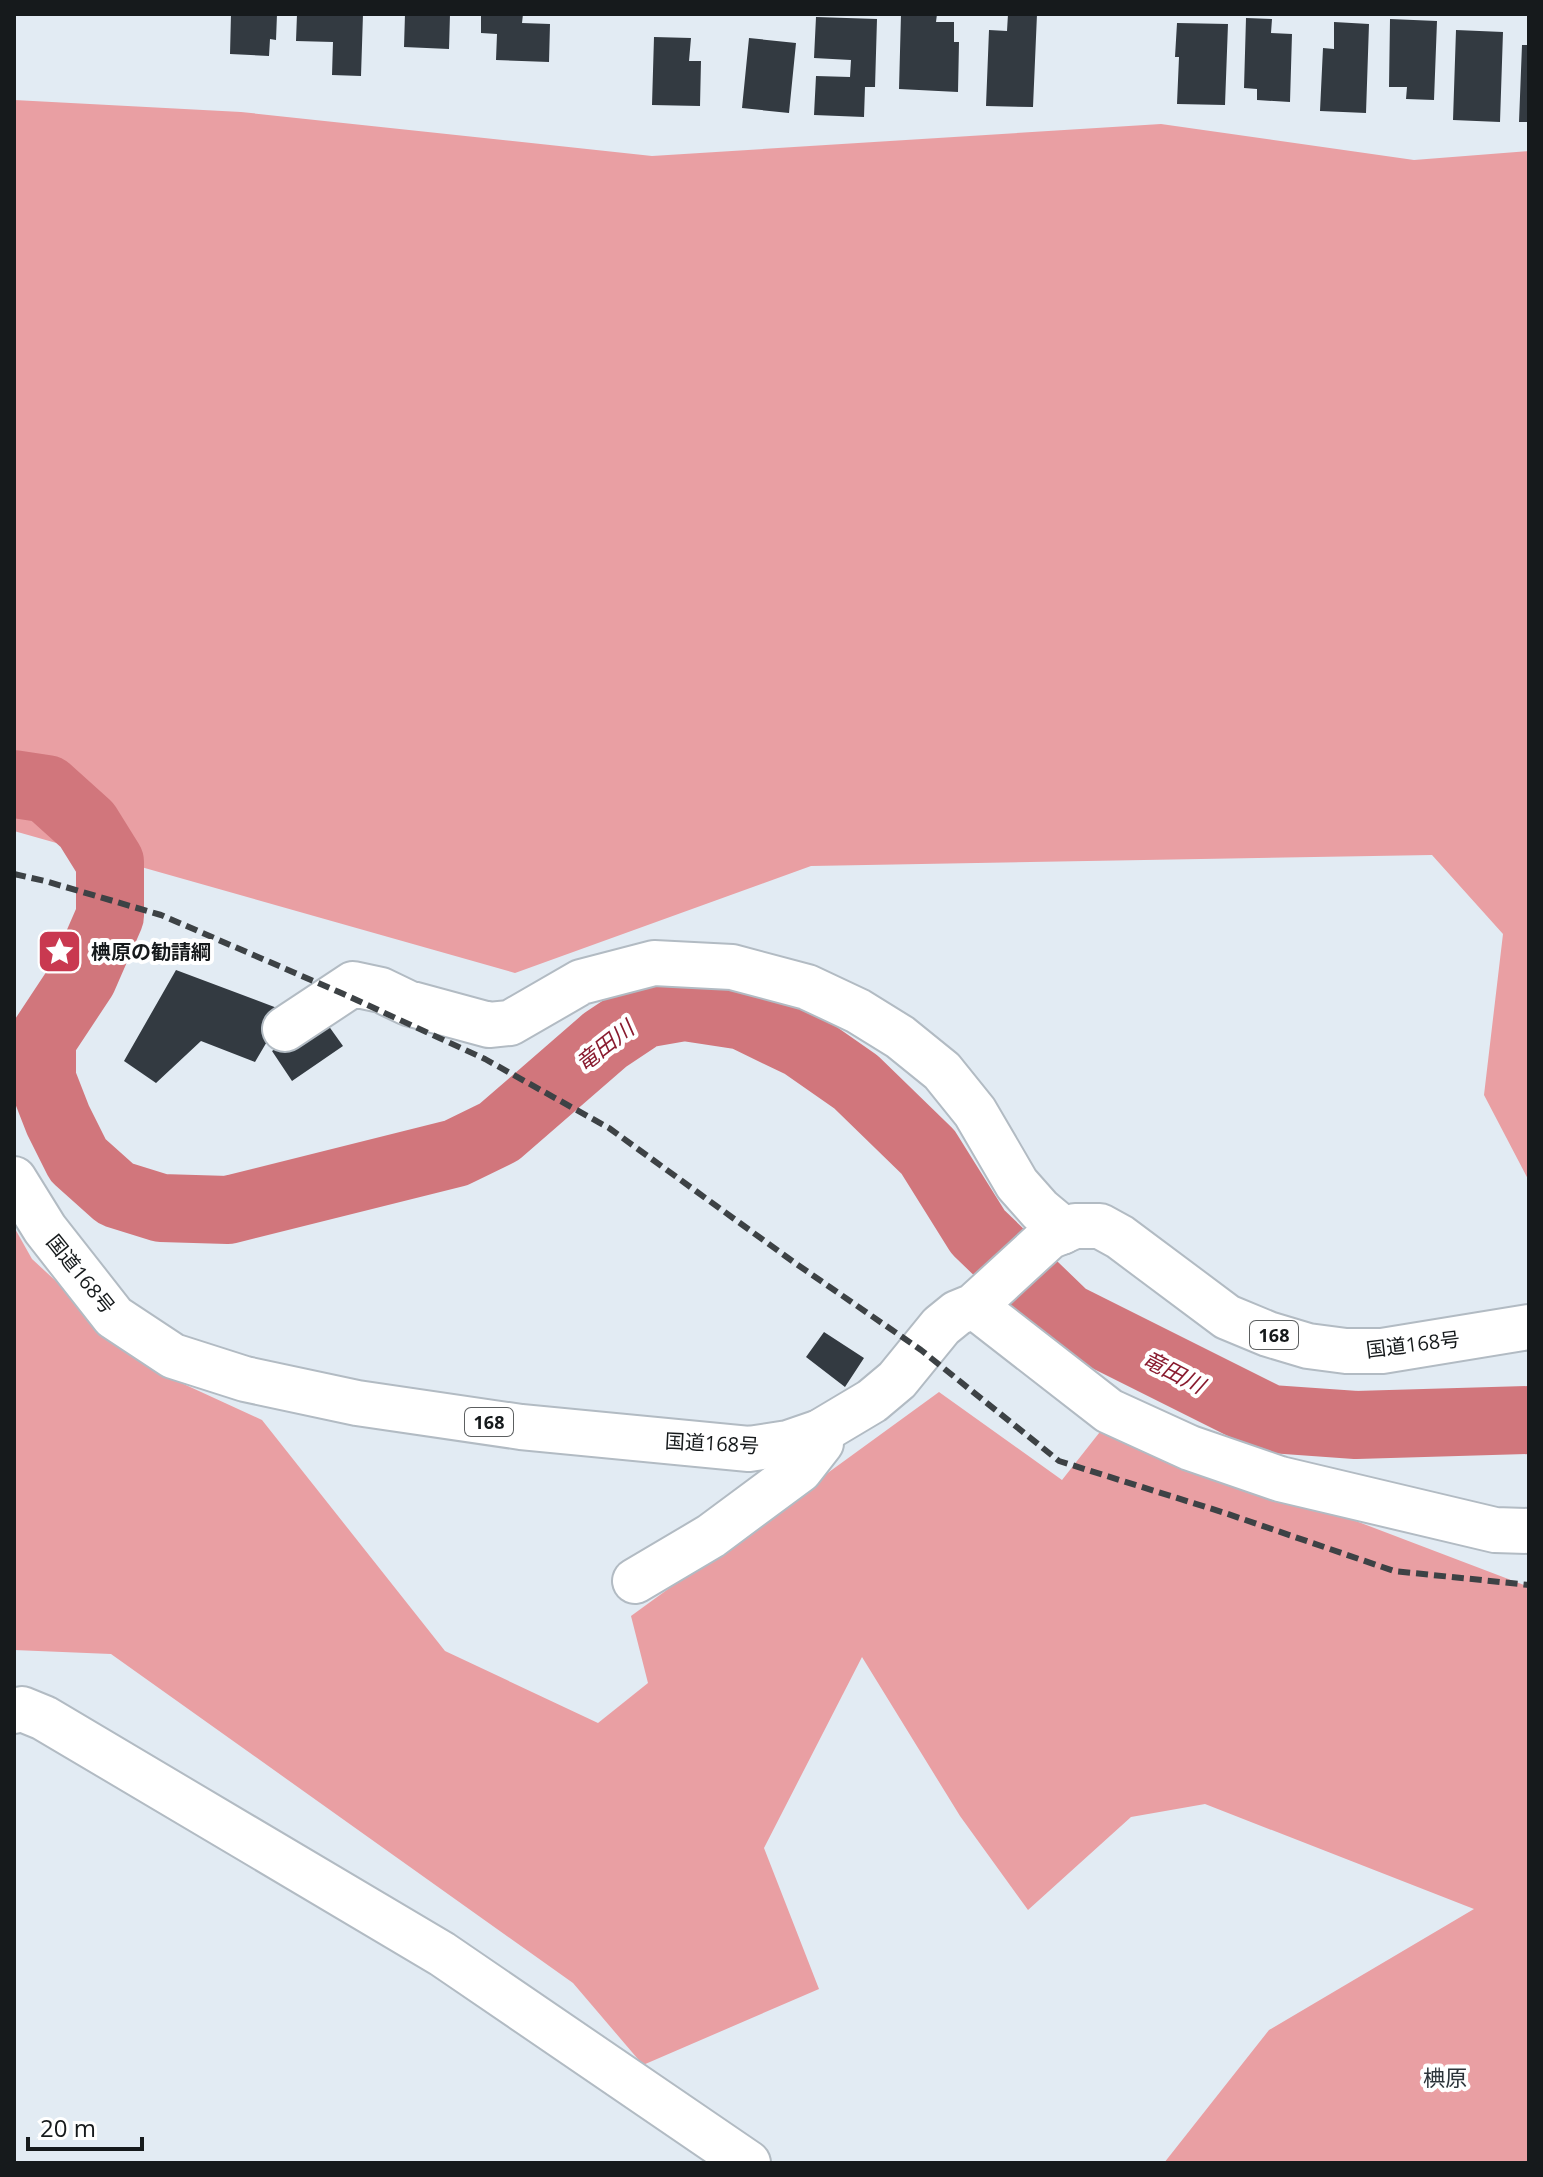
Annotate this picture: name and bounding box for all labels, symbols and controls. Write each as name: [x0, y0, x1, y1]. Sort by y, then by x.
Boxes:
place icon: 椣原の勧請綱: [36, 927, 84, 975]
place label: 椣原の勧請綱: [91, 938, 211, 965]
water label: 竜田川: [569, 1012, 641, 1077]
street label: 国道168号: [41, 1229, 121, 1319]
road number: 168: [1250, 1321, 1298, 1349]
street label: 国道168号: [1365, 1325, 1461, 1363]
water label: 竜田川: [1138, 1343, 1212, 1400]
road number: 168: [465, 1408, 513, 1436]
street label: 国道168号: [664, 1427, 760, 1459]
district label: 椣原: [1423, 2062, 1467, 2092]
scale bar: [28, 2101, 142, 2151]
text: 20 m: [40, 2111, 96, 2144]

